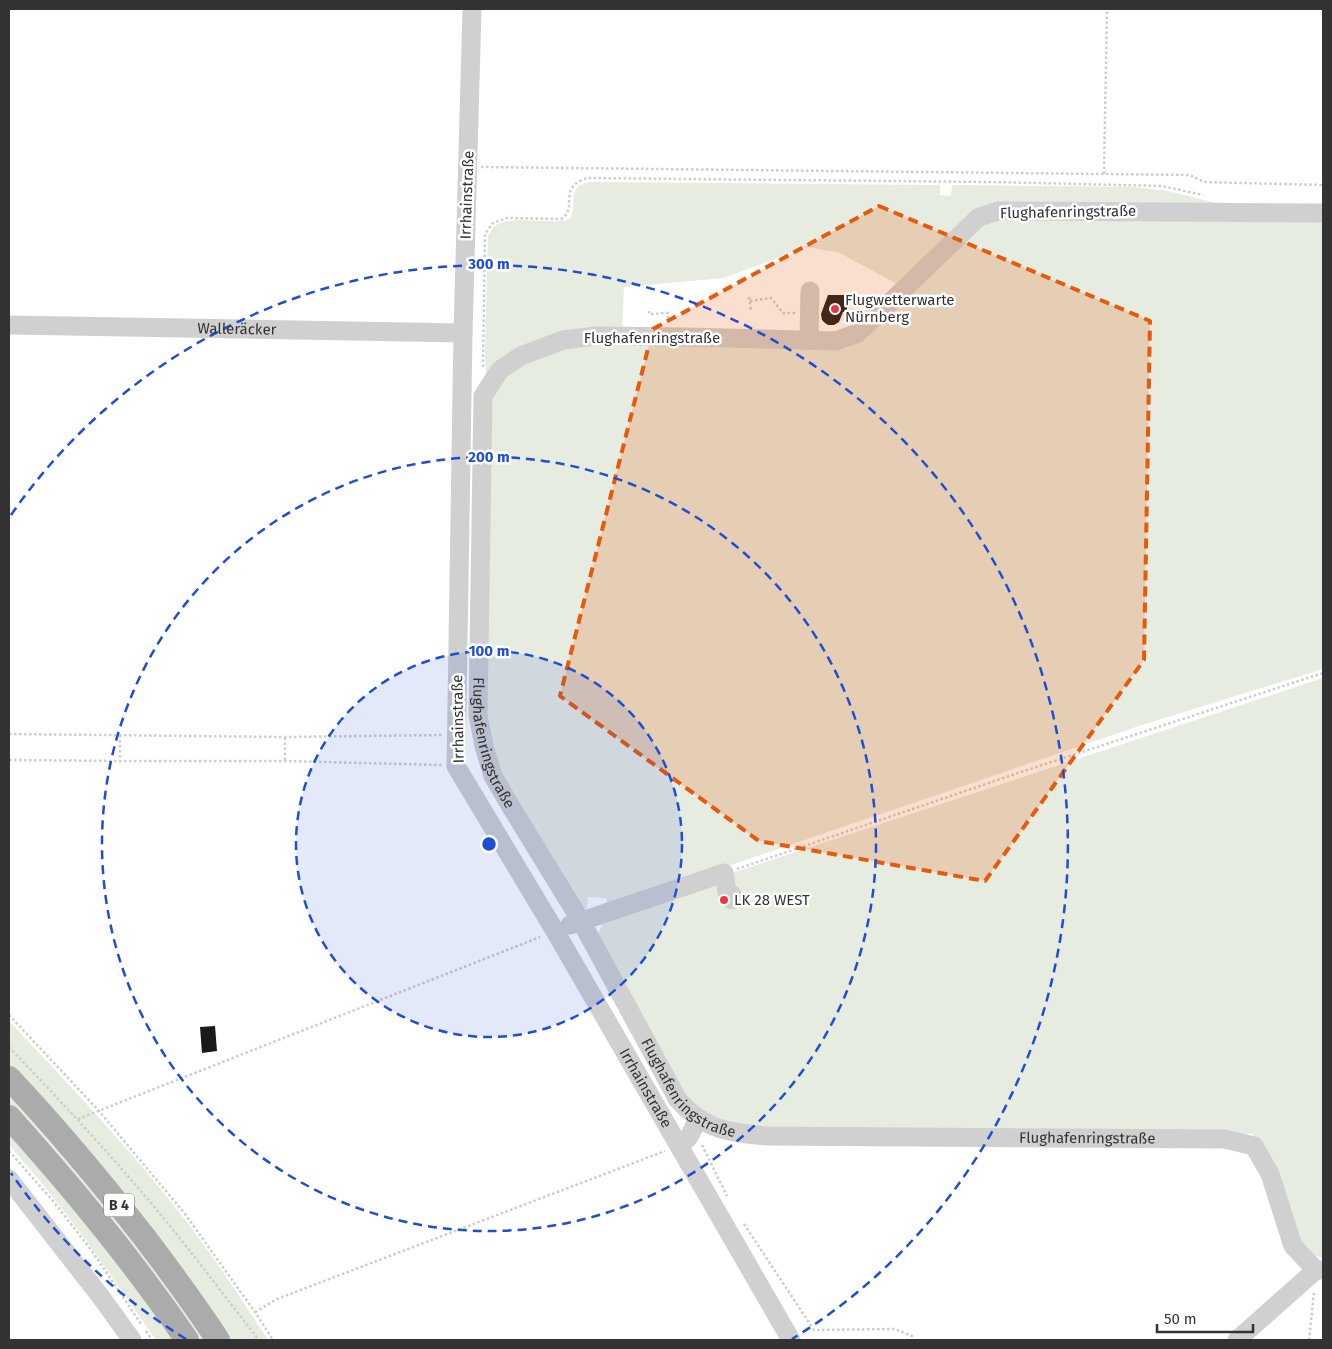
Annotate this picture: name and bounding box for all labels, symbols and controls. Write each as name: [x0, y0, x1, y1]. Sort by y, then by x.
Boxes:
street label: Irrhainstraße: [456, 150, 478, 240]
street label: Flughafenringstraße: [1000, 202, 1136, 222]
text: 300 m: [467, 255, 510, 273]
place label: Flugwetterwarte Nürnberg: [845, 291, 955, 326]
marker: Flugwetterwarte Nürnberg: [829, 303, 841, 315]
street label: Walleräcker: [197, 319, 277, 339]
street label: Flughafenringstraße: [584, 329, 720, 347]
text: 200 m: [468, 448, 510, 466]
text: 100 m: [469, 642, 509, 660]
street label: Irrhainstraße: [448, 674, 468, 764]
street label: Flughafenringstraße: [469, 677, 519, 811]
centre of rings: [480, 835, 498, 853]
place label: LK 28 WEST: [734, 891, 810, 909]
marker: LK 28 WEST: [718, 894, 730, 906]
street label: Flughafenringstraße: [637, 1035, 737, 1141]
street label: Irrhainstraße: [616, 1045, 676, 1131]
street label: Flughafenringstraße: [1019, 1129, 1156, 1148]
road number: B 4: [104, 1194, 134, 1216]
scale bar: [1157, 1302, 1253, 1334]
text: 50 m: [1164, 1310, 1197, 1328]

